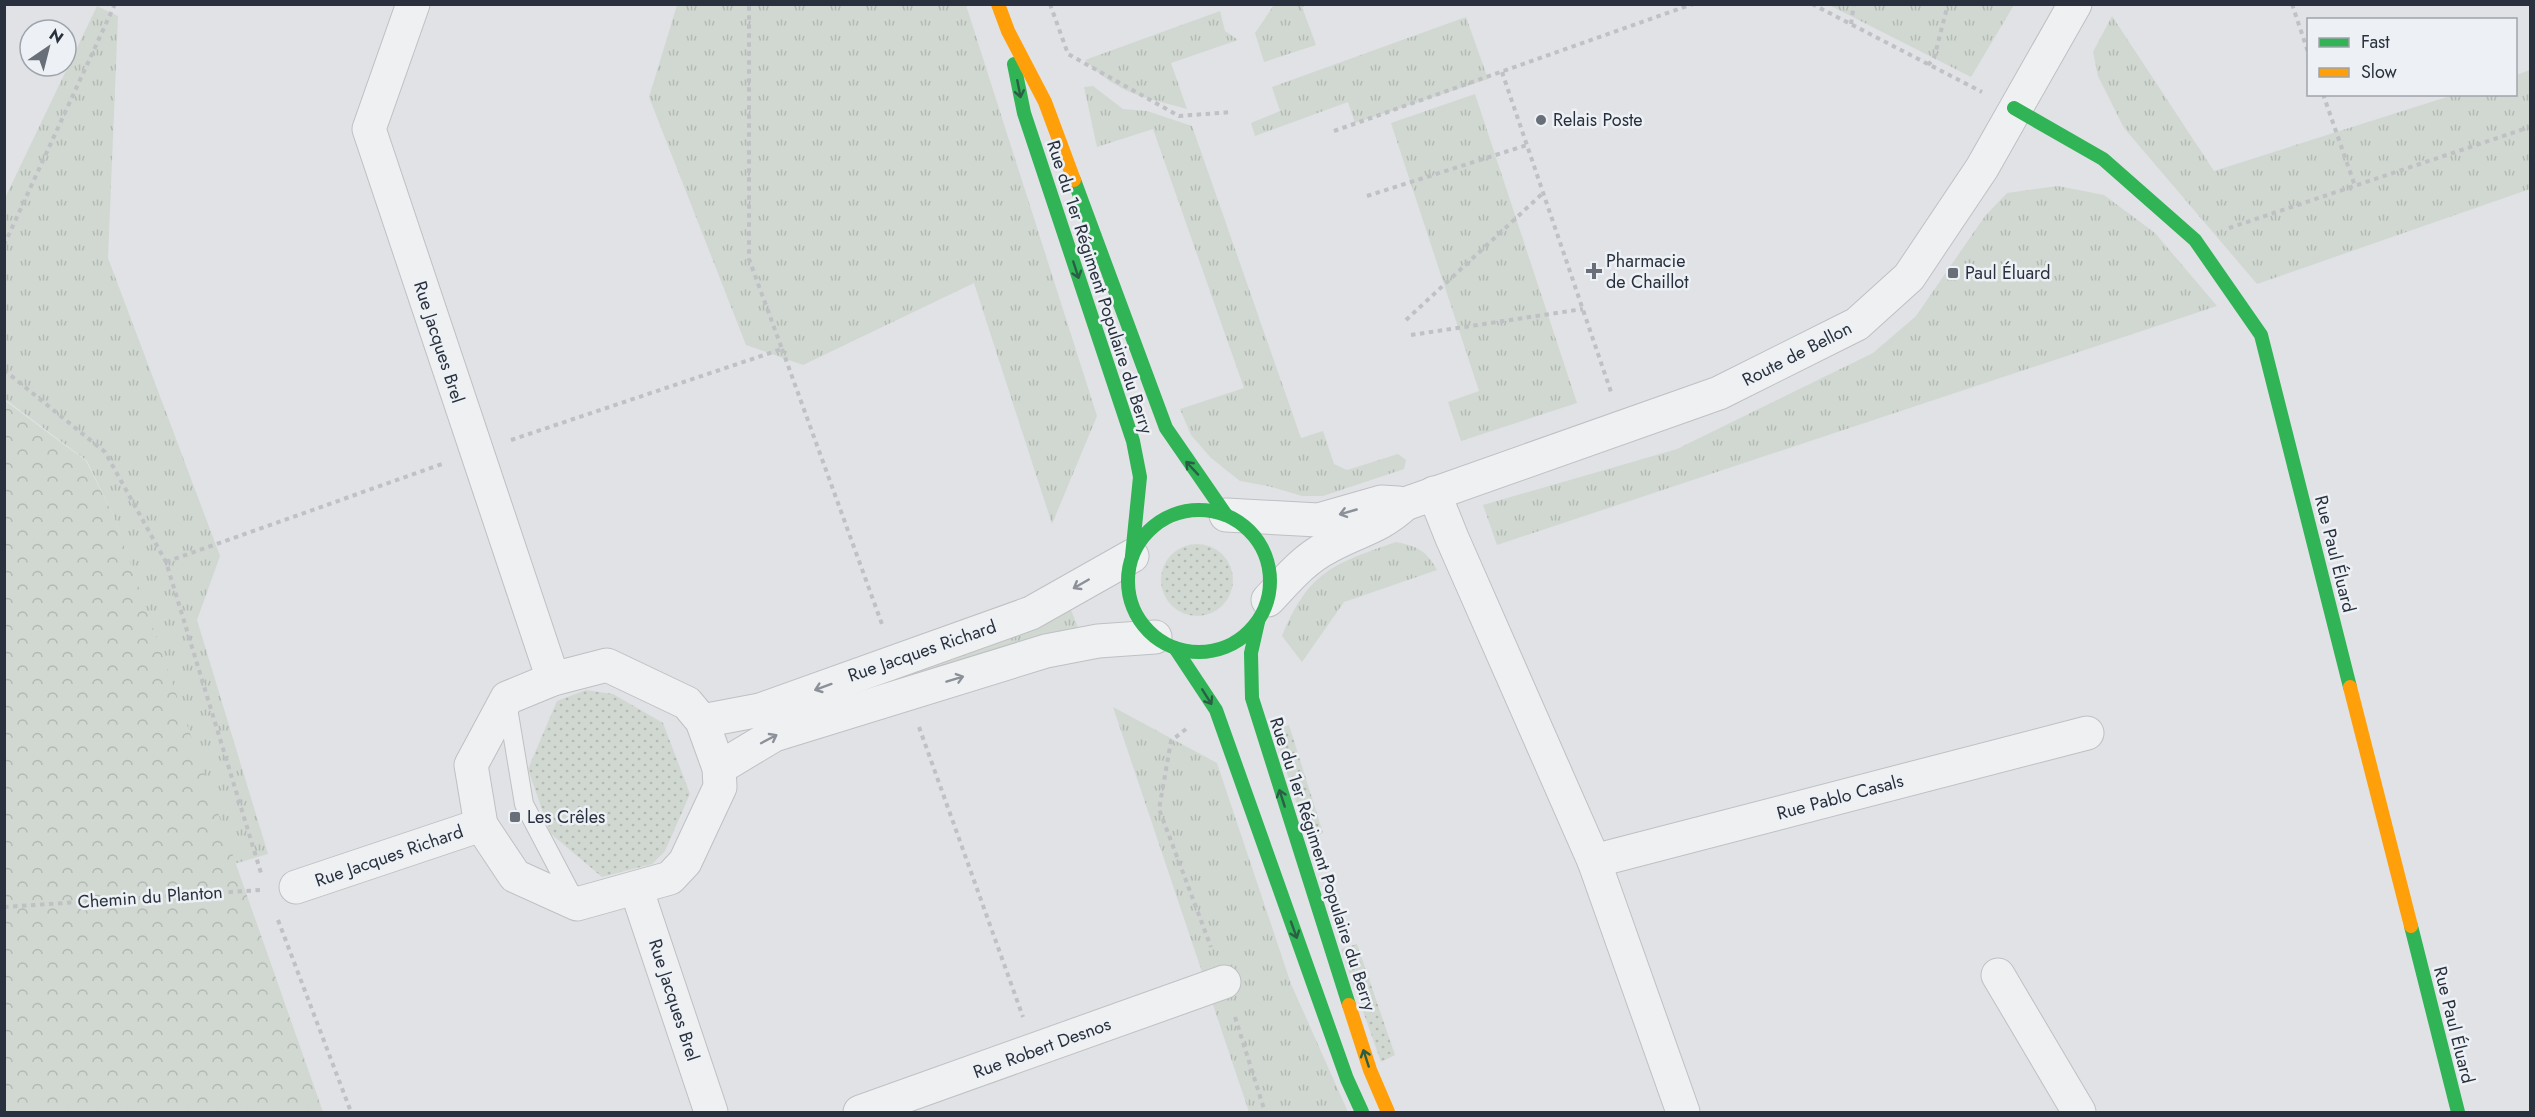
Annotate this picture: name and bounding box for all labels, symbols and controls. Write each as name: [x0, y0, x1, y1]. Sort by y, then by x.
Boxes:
north arrow: [18, 18, 78, 78]
legend: [2307, 18, 2517, 96]
text: N: [45, 23, 68, 49]
text: Fast: [2361, 29, 2390, 55]
text: Slow: [2361, 59, 2398, 85]
one-way arrow: [1014, 78, 1025, 98]
place label: Relais Poste: [1553, 107, 1642, 133]
marker: Relais Poste: [1534, 113, 1548, 127]
street label: Rue du 1er Régiment Populaire du Berry: [1040, 137, 1160, 437]
place label: Pharmacie de Chaillot: [1606, 248, 1689, 295]
one-way arrow: [1071, 260, 1082, 279]
place label: Paul Éluard: [1965, 260, 2051, 286]
marker: Pharmacie de Chaillot: [1587, 264, 1601, 278]
marker: Paul Éluard: [1946, 266, 1960, 280]
street label: Rue Jacques Brel: [407, 278, 471, 406]
street label: Route de Bellon: [1738, 315, 1856, 393]
one-way arrow: [1185, 461, 1199, 476]
street label: Rue Paul Éluard: [2308, 493, 2362, 615]
one-way arrow: [1339, 506, 1358, 518]
one-way arrow: [1073, 578, 1090, 590]
street label: Rue Jacques Richard: [844, 613, 1000, 689]
one-way arrow: [945, 673, 964, 684]
one-way arrow: [814, 682, 832, 693]
one-way arrow: [1202, 688, 1214, 705]
street label: Rue du 1er Régiment Populaire du Berry: [1263, 714, 1383, 1014]
one-way arrow: [760, 732, 778, 744]
street label: Rue Pablo Casals: [1774, 768, 1906, 826]
one-way arrow: [1276, 789, 1287, 808]
place label: Les Crêles: [527, 804, 605, 830]
marker: Les Crêles: [508, 810, 522, 824]
street label: Rue Jacques Richard: [311, 818, 467, 894]
street label: Chemin du Planton: [77, 879, 223, 915]
one-way arrow: [1290, 920, 1301, 939]
street label: Rue Jacques Brel: [642, 936, 706, 1064]
street label: Rue Paul Éluard: [2427, 964, 2481, 1086]
street label: Rue Robert Desnos: [970, 1011, 1114, 1085]
one-way arrow: [1360, 1049, 1371, 1068]

